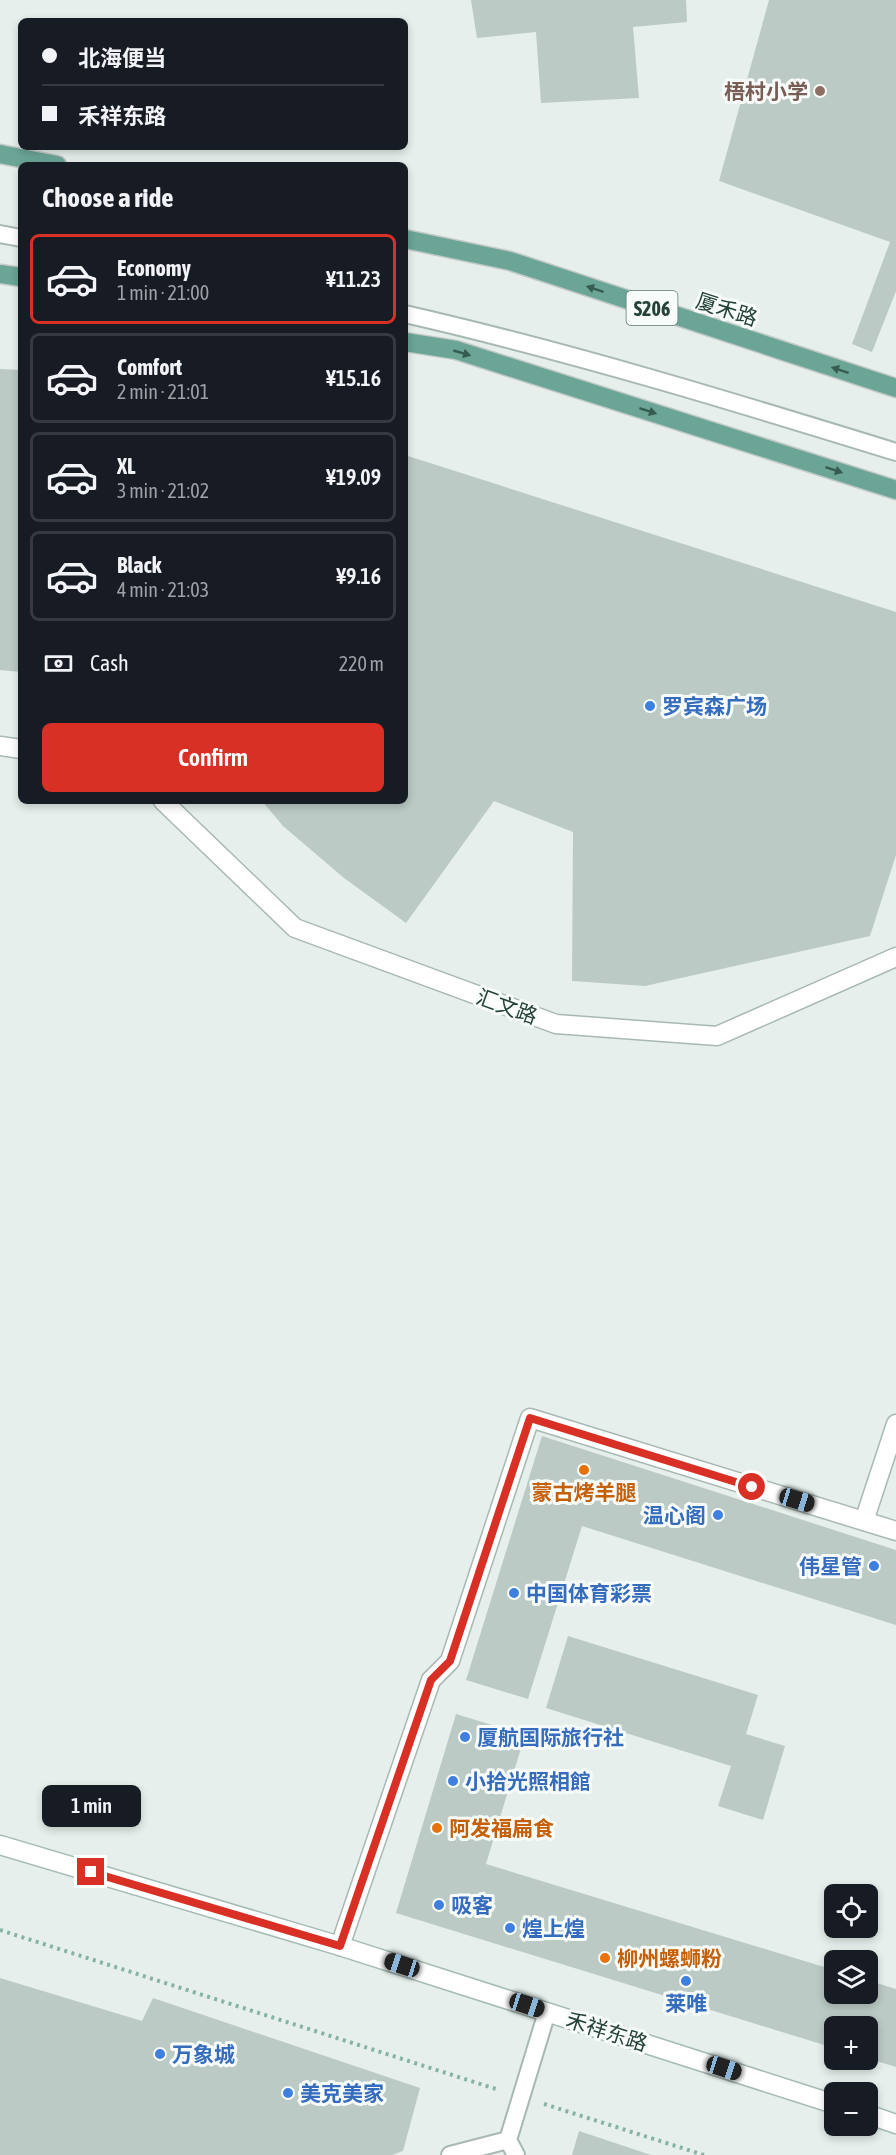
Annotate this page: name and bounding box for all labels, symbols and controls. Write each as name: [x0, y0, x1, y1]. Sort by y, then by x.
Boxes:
text: 北海便当: [78, 45, 166, 71]
place label: 梧村小学: [724, 79, 808, 103]
marker: 梧村小学: [813, 84, 827, 98]
text: 禾祥东路: [78, 103, 166, 129]
text: Choose a ride: [42, 182, 174, 213]
icon: car: [45, 252, 99, 306]
text: Economy: [117, 255, 191, 281]
text: ¥11.23: [326, 266, 381, 292]
text: 1 min · 21:00: [117, 281, 209, 304]
one-way arrow: [586, 284, 604, 293]
street label: 厦禾路: [693, 288, 761, 330]
road number: S206: [626, 291, 678, 325]
one-way arrow: [453, 349, 471, 358]
icon: car: [45, 351, 99, 405]
text: Comfort: [117, 354, 182, 380]
one-way arrow: [831, 364, 849, 374]
text: ¥15.16: [326, 365, 381, 391]
text: 2 min · 21:01: [117, 380, 209, 403]
one-way arrow: [639, 407, 657, 417]
icon: car: [45, 450, 99, 504]
text: XL: [117, 453, 135, 479]
text: ¥19.09: [326, 464, 381, 490]
one-way arrow: [825, 466, 843, 476]
text: 3 min · 21:02: [117, 479, 209, 502]
icon: car: [45, 549, 99, 603]
text: Black: [117, 552, 161, 578]
text: ¥9.16: [336, 563, 381, 589]
text: 4 min · 21:03: [117, 578, 209, 601]
icon: cash: [42, 647, 75, 680]
text: Cash: [90, 650, 129, 676]
text: 220 m: [339, 652, 384, 675]
place label: 罗宾森广场: [662, 694, 767, 718]
marker: 罗宾森广场: [643, 699, 657, 713]
button: Confirm: [42, 723, 384, 792]
street label: 汇文路: [473, 984, 541, 1028]
marker: 蒙古烤羊腿: [577, 1463, 591, 1477]
route start: [738, 1473, 765, 1500]
place label: 蒙古烤羊腿: [532, 1480, 637, 1504]
car: [777, 1486, 817, 1514]
place label: 温心阁: [643, 1503, 706, 1527]
marker: 温心阁: [711, 1508, 725, 1522]
place label: 伟星管: [799, 1554, 862, 1578]
marker: 伟星管: [867, 1559, 881, 1573]
place label: 中国体育彩票: [526, 1581, 652, 1605]
marker: 中国体育彩票: [507, 1586, 521, 1600]
place label: 厦航国际旅行社: [477, 1725, 624, 1749]
marker: 厦航国际旅行社: [458, 1730, 472, 1744]
place label: 小拾光照相館: [465, 1769, 591, 1793]
marker: 小拾光照相館: [446, 1774, 460, 1788]
callout: 1 min: [42, 1785, 140, 1827]
text: 1 min: [71, 1794, 112, 1817]
place label: 阿发福扁食: [449, 1816, 554, 1840]
marker: 阿发福扁食: [430, 1821, 444, 1835]
route end: [77, 1858, 104, 1885]
map controls: [824, 1884, 878, 2136]
button: locate: [824, 1884, 878, 1938]
place label: 吸客: [451, 1893, 493, 1917]
marker: 吸客: [432, 1898, 446, 1912]
place label: 煌上煌: [522, 1916, 585, 1940]
marker: 煌上煌: [503, 1921, 517, 1935]
place label: 柳州螺蛳粉: [617, 1946, 722, 1970]
button: layers: [824, 1950, 878, 2004]
car: [382, 1951, 422, 1979]
marker: 柳州螺蛳粉: [598, 1951, 612, 1965]
marker: 莱唯: [679, 1974, 693, 1988]
car: [507, 1991, 547, 2019]
place label: 莱唯: [665, 1991, 707, 2015]
street label: 禾祥东路: [563, 2007, 651, 2055]
button: +: [824, 2016, 878, 2070]
place label: 万象城: [172, 2042, 235, 2066]
marker: 万象城: [153, 2047, 167, 2061]
car: [704, 2054, 744, 2082]
place label: 美克美家: [300, 2081, 384, 2105]
button: −: [824, 2082, 878, 2136]
marker: 美克美家: [281, 2086, 295, 2100]

